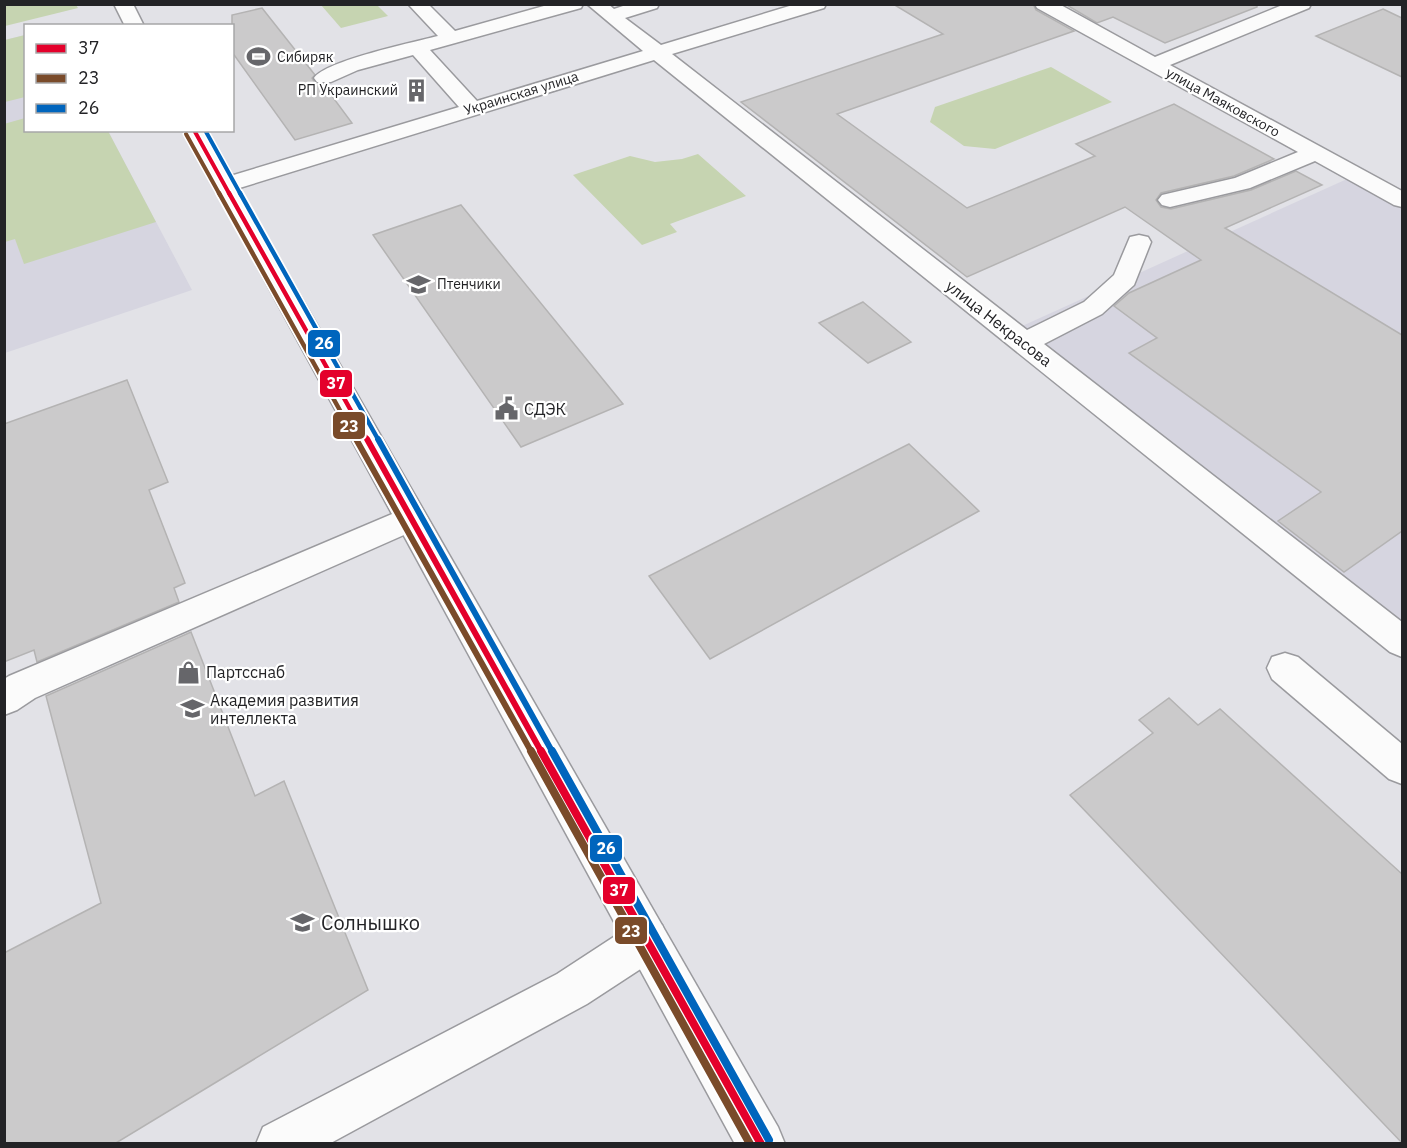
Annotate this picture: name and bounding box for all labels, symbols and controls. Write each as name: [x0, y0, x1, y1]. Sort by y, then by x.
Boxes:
legend: [24, 24, 234, 132]
text: 37: [78, 36, 100, 59]
sports icon: Сибиряк: [246, 44, 272, 70]
place label: Сибиряк: [277, 48, 334, 66]
street label: улица Маяковского: [1163, 63, 1283, 141]
text: 23: [78, 66, 100, 89]
street label: Украинская улица: [461, 67, 581, 119]
building icon: РП Украинский: [403, 77, 429, 103]
place label: РП Украинский: [298, 81, 398, 99]
text: 26: [78, 96, 100, 119]
school or university icon: Птенчики: [406, 271, 432, 297]
place label: Птенчики: [437, 275, 501, 293]
street label: улица Некрасова: [942, 275, 1056, 371]
line badge: 26: [307, 329, 341, 358]
text: 26: [314, 333, 334, 353]
line badge: 37: [319, 369, 353, 398]
text: 37: [326, 373, 346, 393]
public building icon: СДЭК: [493, 396, 519, 422]
place label: СДЭК: [524, 399, 566, 419]
line badge: 23: [332, 411, 366, 440]
text: 23: [339, 416, 359, 436]
shop icon: Партсснаб: [175, 659, 201, 685]
place label: Партсснаб: [206, 662, 285, 682]
place label: Академия развития интеллекта: [210, 690, 359, 728]
school or university icon: Академия развития интеллекта: [179, 696, 205, 722]
line badge: 26: [589, 834, 623, 863]
text: 26: [596, 838, 616, 858]
line badge: 37: [602, 876, 636, 905]
text: 37: [609, 880, 629, 900]
school or university icon: Солнышко: [290, 909, 316, 935]
place label: Солнышко: [321, 909, 420, 936]
line badge: 23: [614, 916, 648, 945]
text: 23: [621, 921, 641, 941]

